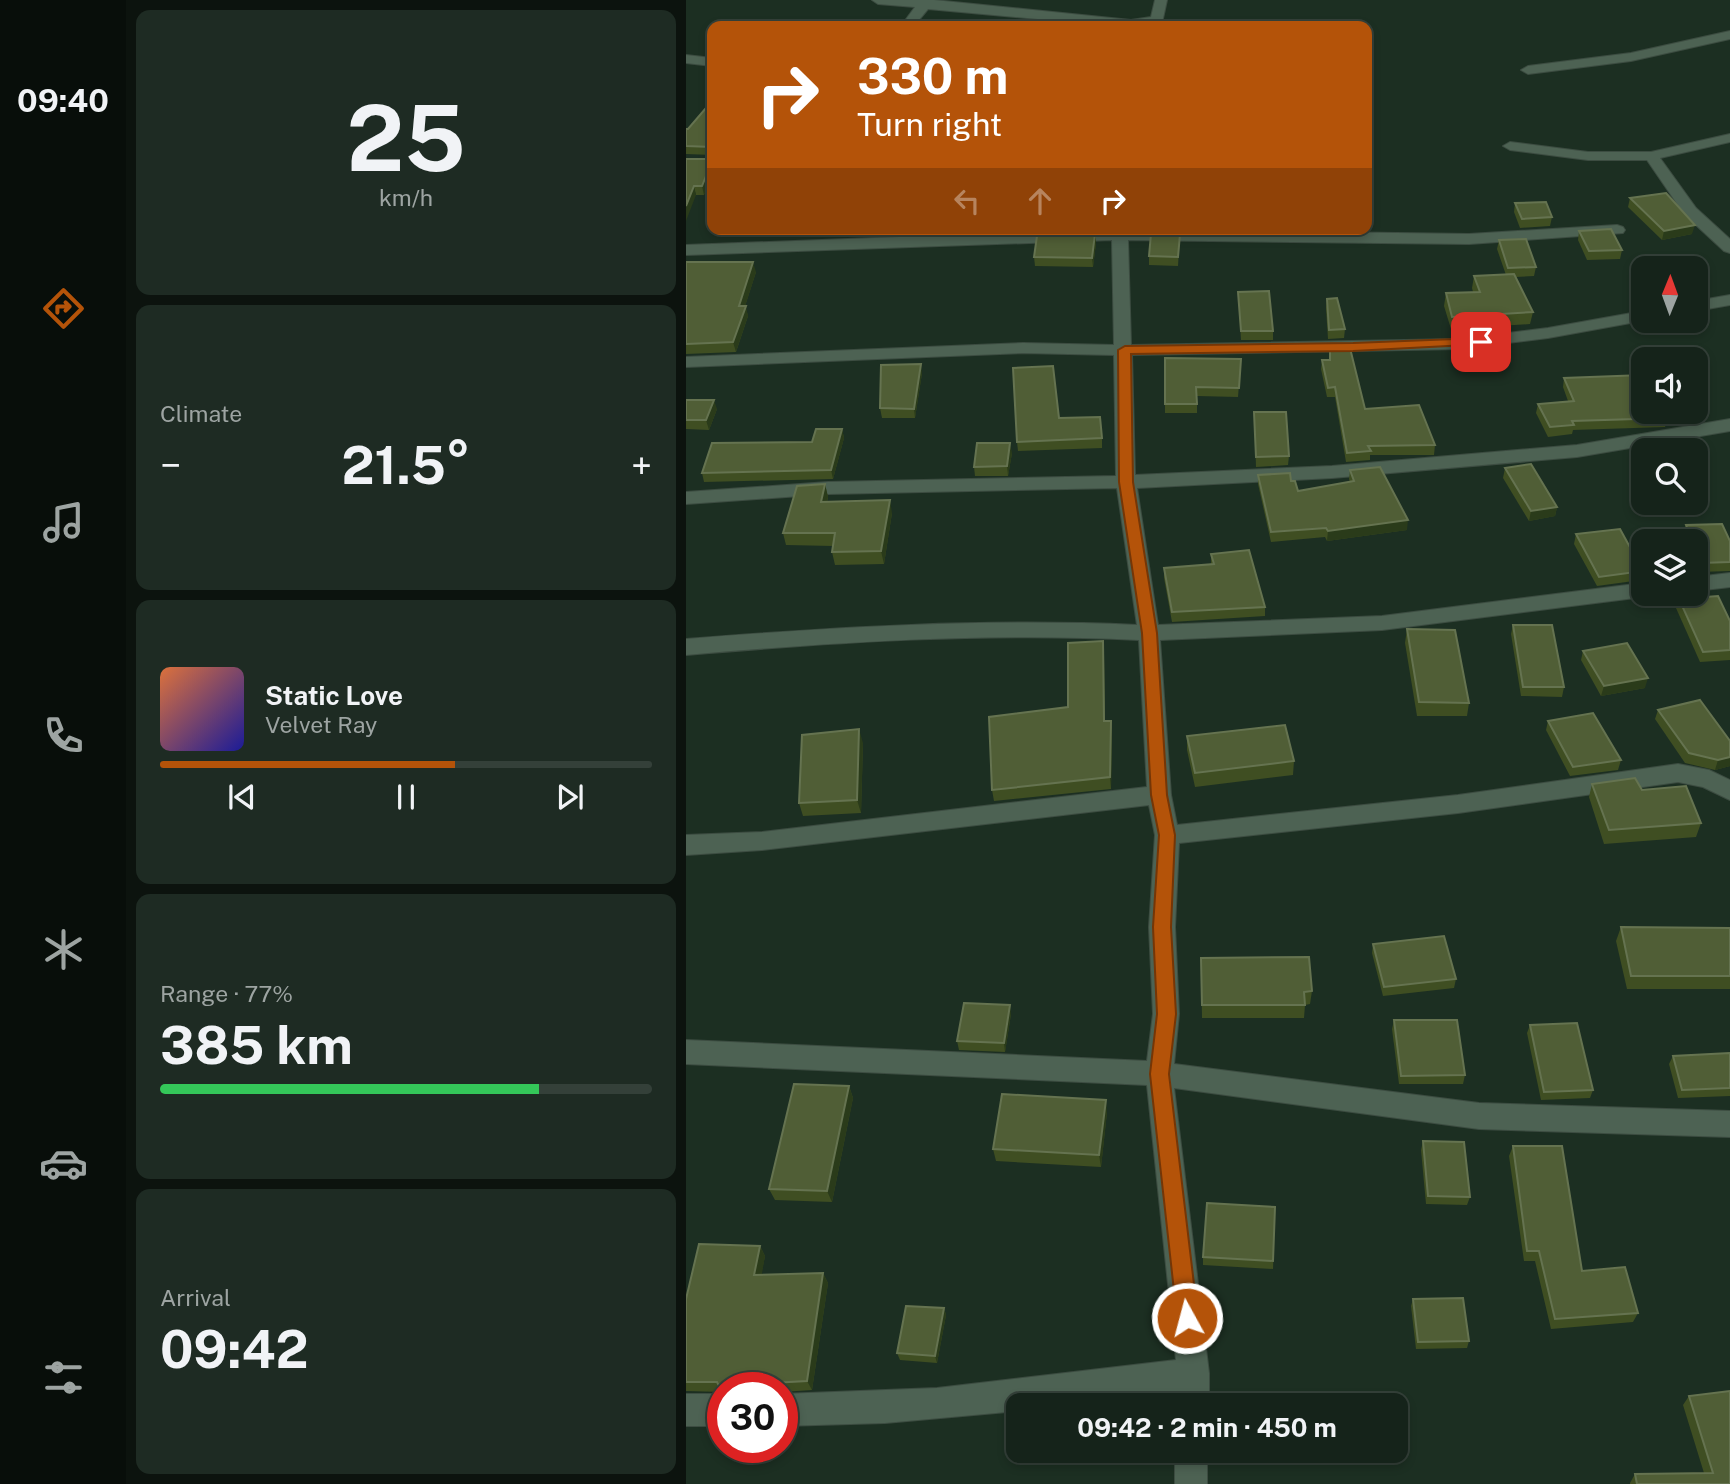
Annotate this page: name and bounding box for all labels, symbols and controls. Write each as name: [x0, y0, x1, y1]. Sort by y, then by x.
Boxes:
text: 330 m: [857, 47, 1008, 105]
icon: right: [742, 49, 833, 140]
text: 09:40: [17, 82, 109, 119]
text: 25: [346, 85, 466, 191]
text: Turn right: [857, 106, 1002, 143]
icon: left: [948, 182, 986, 220]
icon: ahead: [1021, 182, 1059, 220]
icon: right: [1094, 182, 1132, 220]
text: km/h: [379, 184, 433, 211]
north arrow: [1631, 256, 1708, 332]
map controls: [1631, 256, 1708, 606]
icon: directions: [39, 284, 88, 333]
pin: [1451, 312, 1511, 372]
icon: arrive: [1462, 323, 1500, 361]
button: sound: [1631, 347, 1708, 424]
text: Climate: [160, 400, 242, 427]
text: 21.5°: [341, 435, 471, 496]
button: search: [1631, 438, 1708, 515]
text: −: [160, 443, 181, 488]
text: +: [631, 443, 652, 488]
icon: music: [39, 498, 88, 547]
button: layers: [1631, 529, 1708, 606]
text: Static Love: [265, 680, 403, 711]
icon: phone: [39, 711, 88, 760]
text: Velvet Ray: [265, 711, 377, 738]
icon: previous: [223, 778, 261, 816]
icon: pause: [387, 778, 425, 816]
icon: next: [551, 778, 589, 816]
icon: climate: [39, 925, 88, 974]
text: Range · 77%: [160, 980, 293, 1007]
text: 385 km: [160, 1015, 353, 1076]
icon: car: [39, 1139, 88, 1188]
position arrow: [1150, 1281, 1224, 1355]
text: Arrival: [160, 1284, 231, 1311]
text: 09:42: [160, 1319, 309, 1380]
icon: filters: [39, 1353, 88, 1402]
speed limit sign: 30: [707, 1372, 798, 1463]
text: 09:42 · 2 min · 450 m: [1077, 1412, 1337, 1443]

